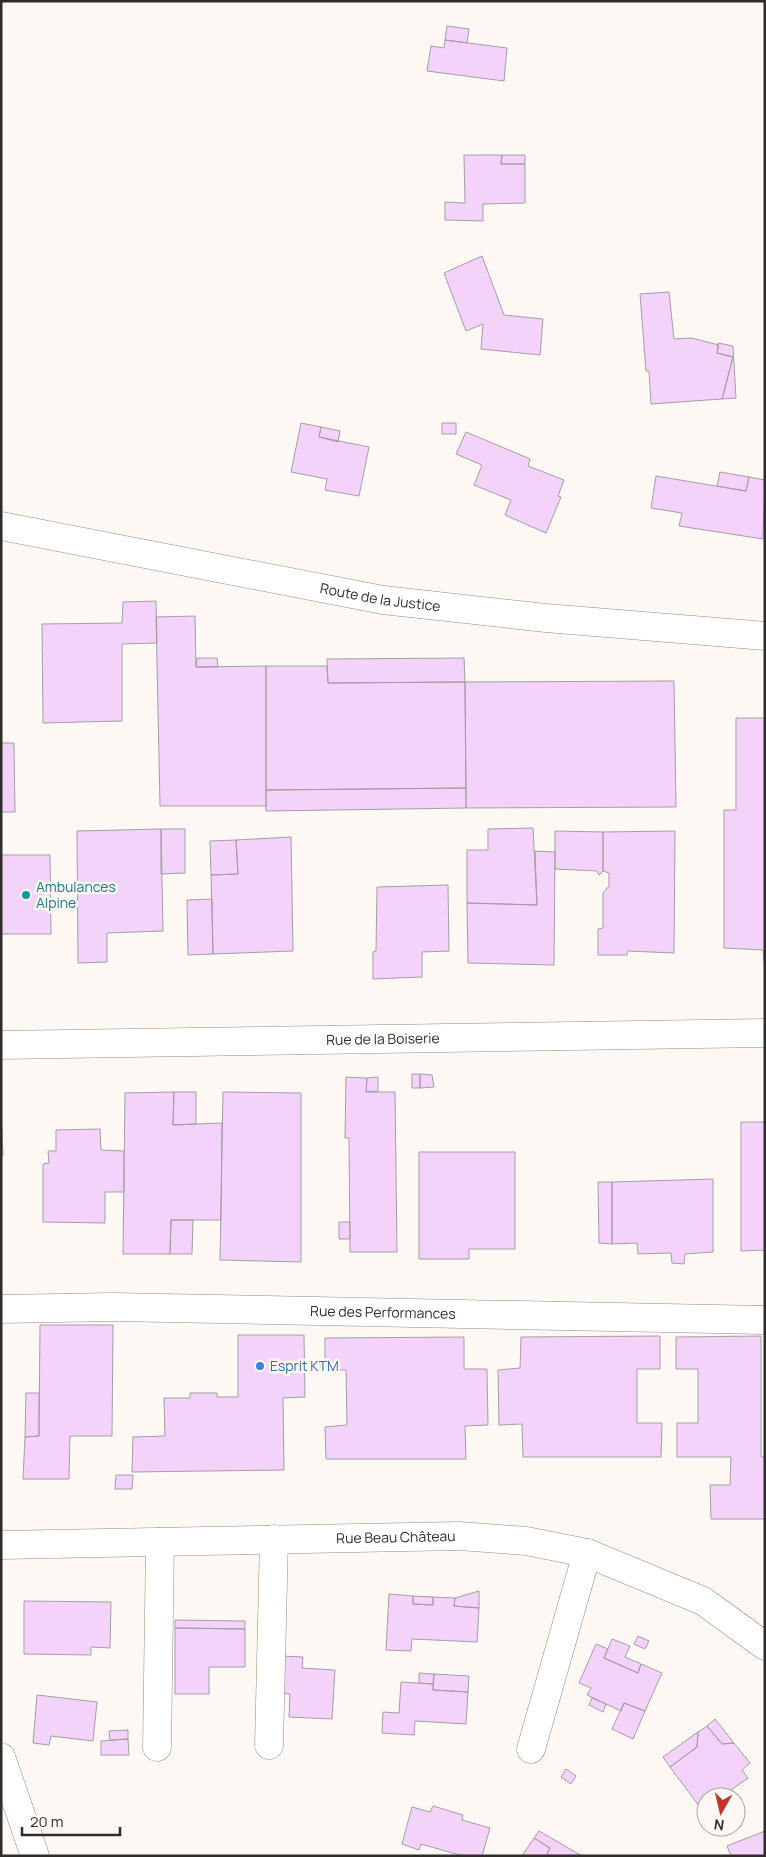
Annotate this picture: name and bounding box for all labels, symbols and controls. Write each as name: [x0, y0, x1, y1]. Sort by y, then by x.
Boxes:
street label: Route de la Justice: [318, 578, 442, 615]
place label: Ambulances Alpine: [36, 877, 116, 912]
marker: Ambulances Alpine: [20, 889, 32, 901]
street label: Rue de la Boiserie: [326, 1028, 440, 1049]
street label: Rue des Performances: [310, 1301, 456, 1323]
place label: Esprit KTM: [270, 1356, 339, 1375]
marker: Esprit KTM: [254, 1360, 266, 1372]
street label: Rue Beau Château: [336, 1526, 456, 1547]
north arrow: [696, 1787, 746, 1837]
scale bar: [22, 1804, 120, 1836]
text: 20 m: [30, 1811, 63, 1832]
text: N: [713, 1815, 725, 1835]

